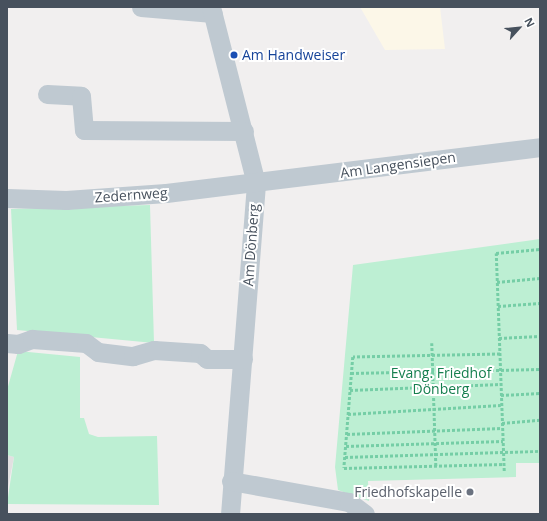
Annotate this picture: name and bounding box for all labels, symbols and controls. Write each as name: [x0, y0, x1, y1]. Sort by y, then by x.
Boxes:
north arrow: [499, 8, 539, 48]
text: N: [521, 15, 539, 30]
place label: Am Handweiser: [242, 47, 345, 63]
marker: Am Handweiser: [229, 50, 239, 60]
street label: Am Langensiepen: [339, 149, 457, 181]
street label: Zedernweg: [94, 184, 168, 206]
street label: Am Dönberg: [240, 203, 262, 287]
park label: Evang. Friedhof Dönberg: [391, 365, 491, 398]
place label: Friedhofskapelle: [354, 484, 462, 500]
marker: Friedhofskapelle: [465, 487, 475, 497]

